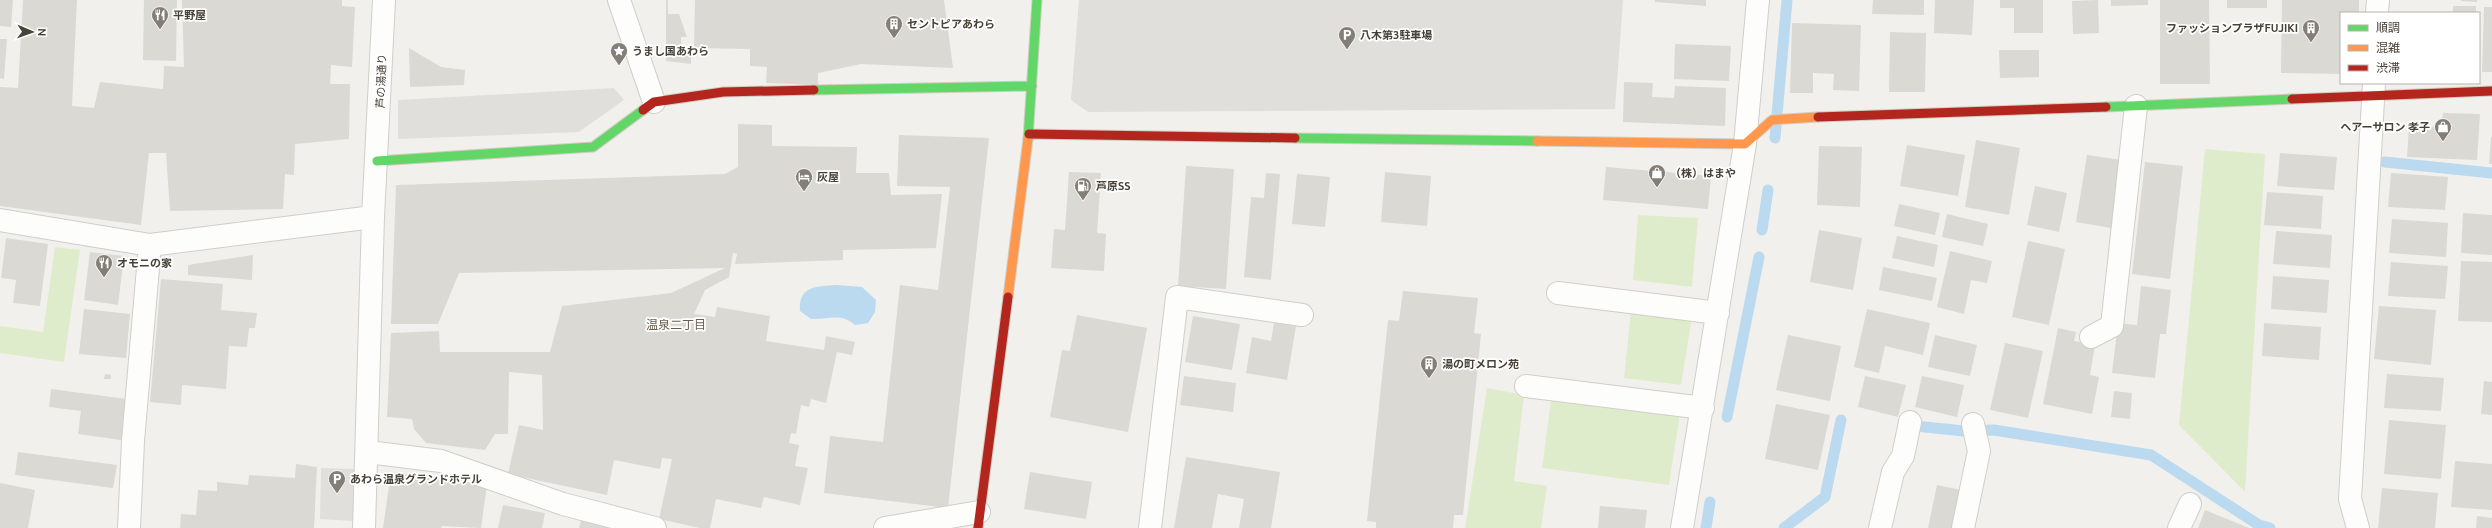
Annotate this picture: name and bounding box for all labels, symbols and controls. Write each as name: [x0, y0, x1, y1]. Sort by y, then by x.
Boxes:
restaurant icon: 平野屋: [150, 5, 170, 30]
place label: 平野屋: [173, 9, 206, 21]
north arrow: [12, 12, 52, 52]
legend: [2340, 12, 2480, 84]
building icon: セントピアあわら: [884, 14, 904, 39]
place label: セントピアあわら: [907, 18, 995, 30]
building icon: ファッションプラザFUJIKI: [2301, 18, 2321, 43]
text: 順調: [2376, 21, 2400, 34]
place label: ファッションプラザFUJIKI: [2166, 22, 2298, 34]
parking icon: 八木第3駐車場: [1337, 25, 1357, 50]
text: N: [36, 28, 48, 37]
place label: 八木第3駐車場: [1360, 29, 1432, 41]
place icon: うまし国あわら: [609, 41, 629, 66]
text: 混雑: [2376, 41, 2400, 54]
place label: うまし国あわら: [632, 45, 709, 57]
street label: 芦の湯通り: [374, 53, 388, 109]
text: 渋滞: [2376, 61, 2400, 74]
shop icon: ヘアーサロン 孝子: [2433, 117, 2453, 142]
place label: ヘアーサロン 孝子: [2340, 121, 2430, 133]
shop icon: （株）はまや: [1647, 163, 1667, 188]
hotel icon: 灰屋: [794, 167, 814, 192]
place label: （株）はまや: [1670, 167, 1736, 179]
place label: 灰屋: [817, 171, 839, 183]
fuel station icon: 芦原SS: [1073, 176, 1093, 201]
place label: 芦原SS: [1096, 180, 1131, 192]
restaurant icon: オモニの家: [94, 253, 114, 278]
place label: オモニの家: [117, 257, 172, 269]
district label: 温泉二丁目: [646, 318, 706, 331]
building icon: 湯の町メロン苑: [1419, 354, 1439, 379]
place label: 湯の町メロン苑: [1442, 358, 1519, 370]
parking icon: あわら温泉グランドホテル: [327, 469, 347, 494]
place label: あわら温泉グランドホテル: [350, 473, 482, 485]

